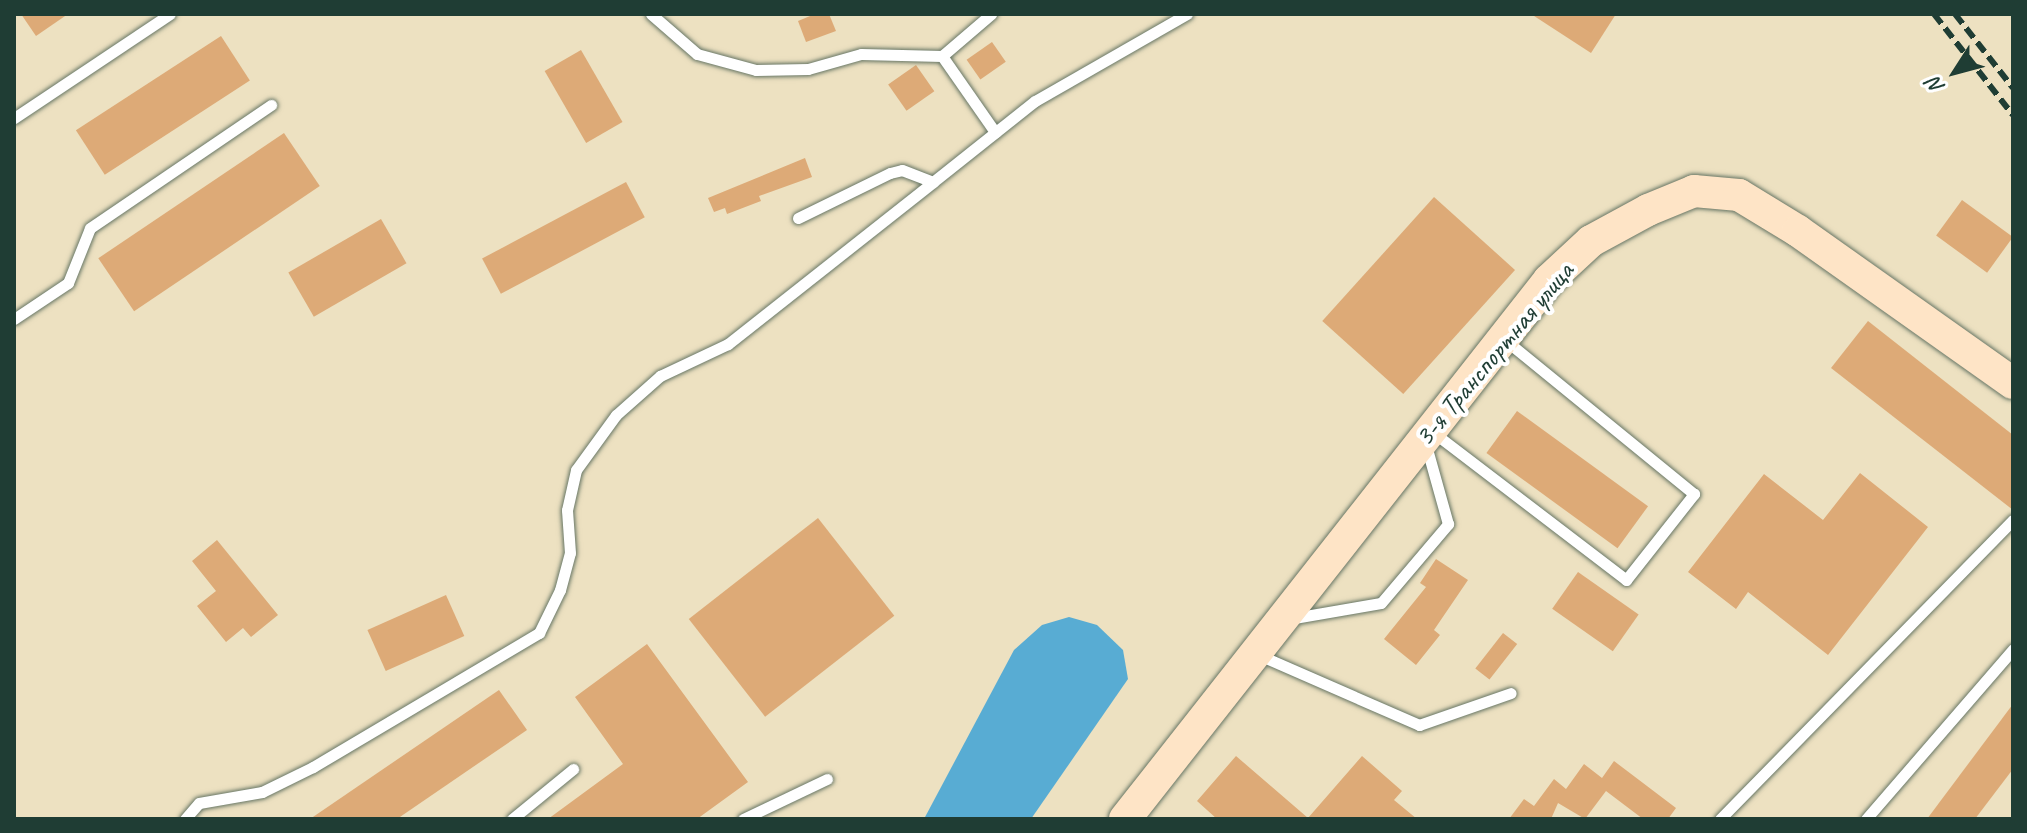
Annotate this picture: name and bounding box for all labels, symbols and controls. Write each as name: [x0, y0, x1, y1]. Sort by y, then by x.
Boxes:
north arrow: [1915, 32, 1995, 112]
text: N: [1920, 72, 1951, 100]
street label: 3-я Транспортная улица: [1406, 253, 1582, 455]

